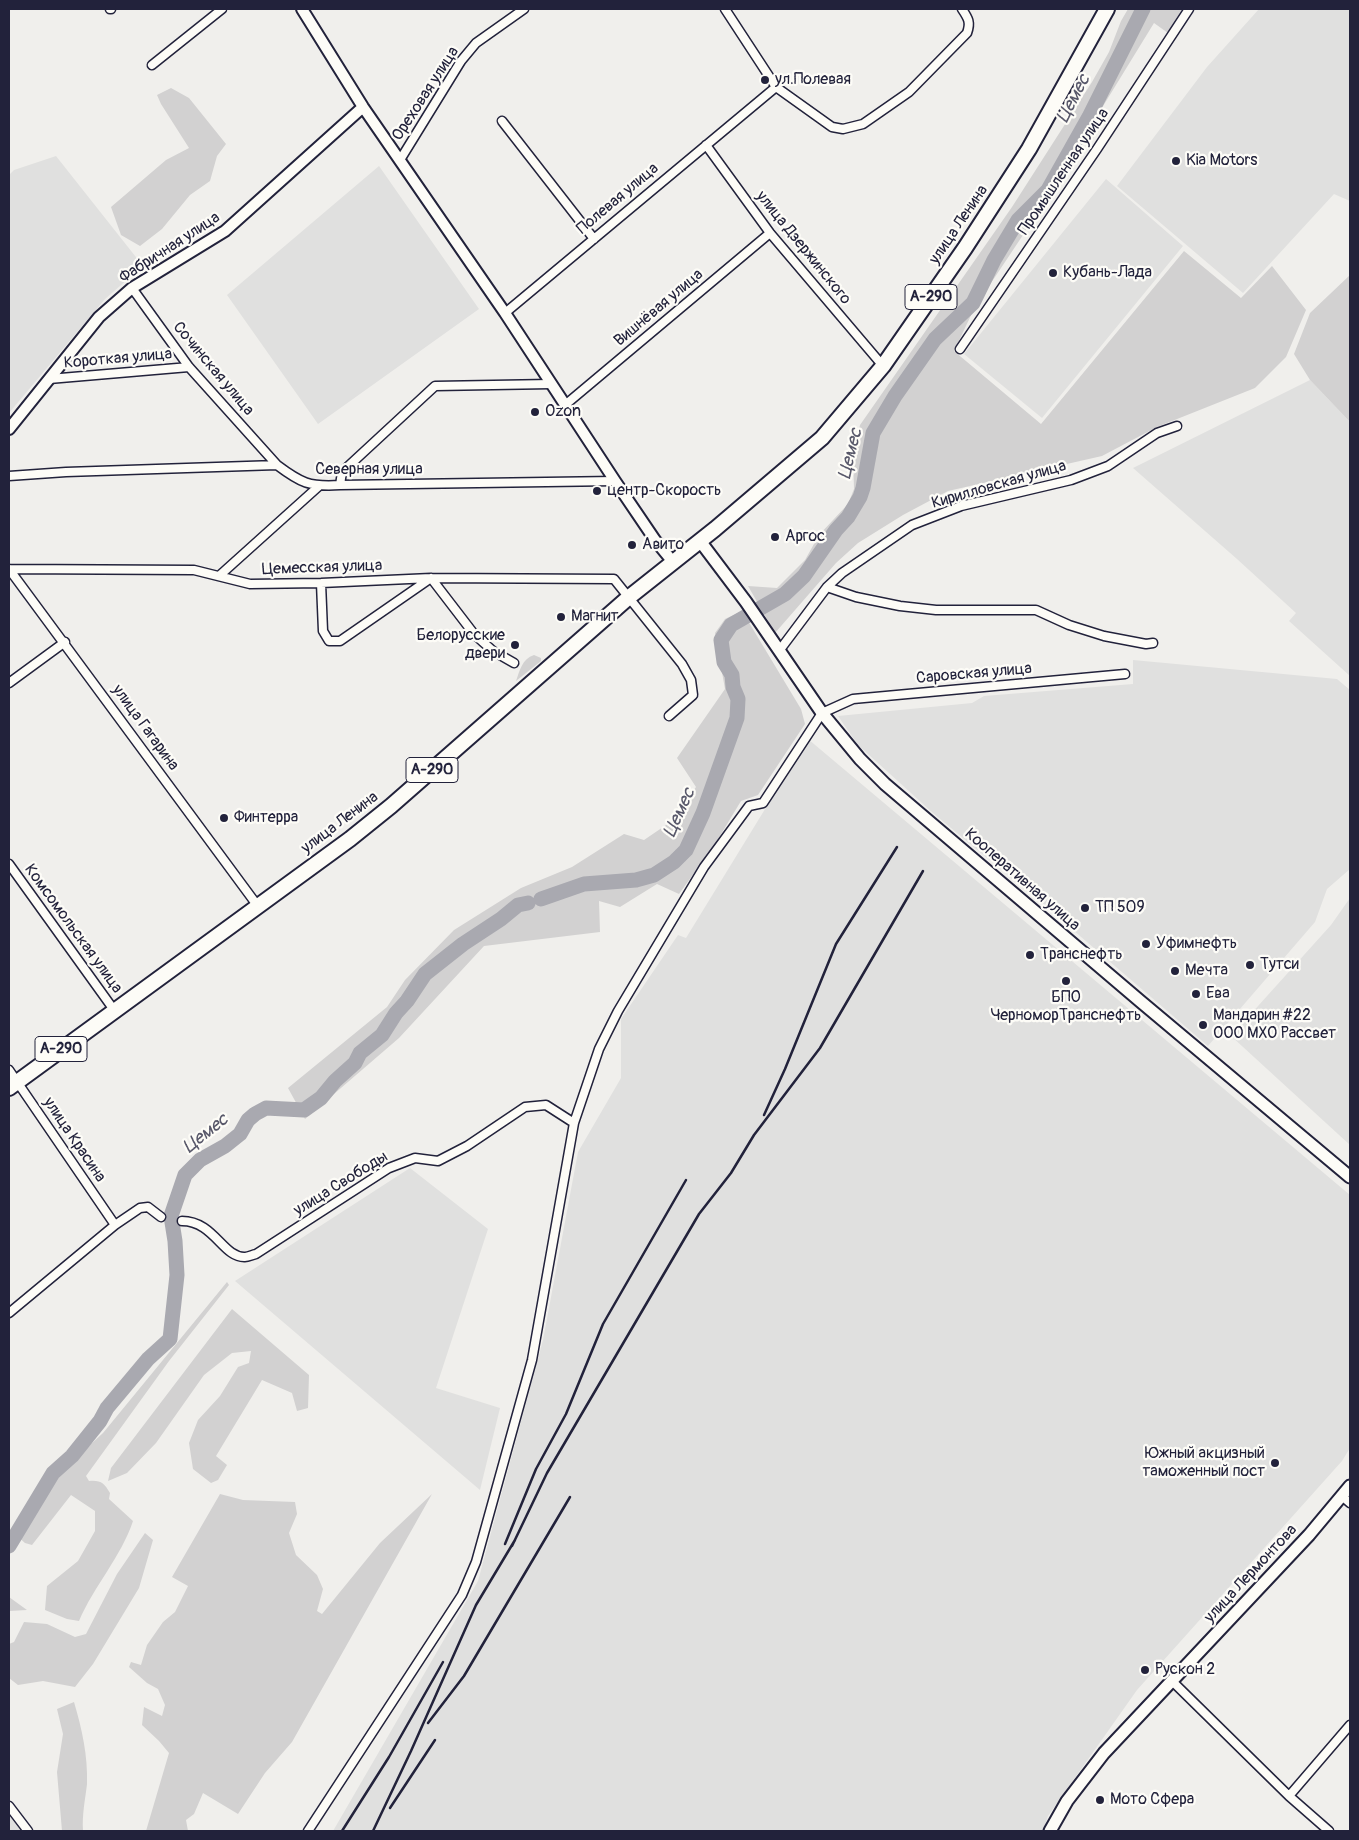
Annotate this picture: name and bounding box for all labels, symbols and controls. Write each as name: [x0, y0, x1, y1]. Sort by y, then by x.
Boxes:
street label: Ореховая улица: [388, 43, 464, 145]
place label: ул.Полевая: [775, 70, 851, 90]
water label: Цемес: [1052, 71, 1096, 127]
marker: ул.Полевая: [759, 74, 771, 86]
street label: Промышленная улица: [1015, 105, 1113, 239]
place label: Kia Motors: [1186, 151, 1257, 171]
marker: Kia Motors: [1170, 155, 1182, 167]
street label: Полевая улица: [573, 159, 663, 239]
street label: улица Ленина: [926, 182, 992, 268]
street label: улица Дзержинского: [751, 187, 855, 309]
street label: Фабричная улица: [116, 208, 224, 288]
place label: Кубань-Лада: [1063, 263, 1152, 283]
street label: Вишнёвая улица: [611, 265, 707, 351]
marker: Кубань-Лада: [1047, 267, 1059, 279]
road number: А-290: [905, 284, 957, 310]
street label: Сочинская улица: [168, 318, 258, 420]
street label: Короткая улица: [63, 345, 173, 373]
place label: Ozon: [545, 402, 581, 422]
marker: Ozon: [529, 406, 541, 418]
water label: Цемес: [834, 426, 868, 482]
street label: Кирилловская улица: [930, 457, 1068, 513]
street label: Северная улица: [315, 460, 423, 480]
place label: центр-Скорость: [607, 481, 721, 501]
marker: центр-Скорость: [591, 485, 603, 497]
place label: Аргос: [785, 527, 825, 547]
marker: Аргос: [769, 531, 781, 543]
place label: Авито: [642, 535, 684, 555]
marker: Авито: [626, 539, 638, 551]
street label: Цемесская улица: [261, 556, 383, 580]
place label: Магнит: [571, 607, 619, 627]
marker: Магнит: [555, 611, 567, 623]
place label: Белорусские двери: [417, 626, 505, 664]
marker: Белорусские двери: [509, 639, 521, 651]
street label: Саровская улица: [915, 659, 1033, 689]
street label: улица Гагарина: [107, 681, 183, 775]
road number: А-290: [406, 758, 458, 782]
water label: Цемес: [659, 785, 701, 841]
street label: улица Ленина: [298, 788, 382, 858]
place label: Финтерра: [234, 808, 298, 828]
marker: Финтерра: [218, 812, 230, 824]
street label: Кооперативная улица: [960, 825, 1084, 935]
street label: Комсомольская улица: [20, 861, 126, 997]
place label: ТП 509: [1095, 898, 1145, 918]
marker: ТП 509: [1079, 902, 1091, 914]
place label: Уфимнефть: [1156, 934, 1237, 954]
marker: Уфимнефть: [1140, 938, 1152, 950]
place label: Транснефть: [1040, 945, 1123, 965]
marker: Транснефть: [1024, 949, 1036, 961]
place label: Тутси: [1260, 955, 1299, 975]
marker: Тутси: [1244, 959, 1256, 971]
place label: Мечта: [1185, 961, 1228, 981]
marker: Мечта: [1169, 965, 1181, 977]
marker: БПО ЧерноморТранснефть: [1060, 975, 1072, 987]
place label: Ева: [1206, 984, 1230, 1004]
place label: БПО ЧерноморТранснефть: [991, 988, 1141, 1026]
marker: Ева: [1190, 988, 1202, 1000]
place label: Мандарин #22 ООО МХО Рассвет: [1213, 1006, 1336, 1044]
marker: Мандарин #22 ООО МХО Рассвет: [1197, 1019, 1209, 1031]
road number: А-290: [35, 1036, 87, 1062]
street label: улица Красина: [39, 1094, 109, 1186]
water label: Цемес: [179, 1110, 233, 1158]
street label: улица Свободы: [290, 1147, 392, 1221]
place label: Южный акцизный таможенный пост: [1142, 1444, 1265, 1482]
marker: Южный акцизный таможенный пост: [1269, 1457, 1281, 1469]
street label: улица Лермонтова: [1201, 1521, 1301, 1627]
place label: Рускон 2: [1155, 1660, 1215, 1680]
marker: Рускон 2: [1139, 1664, 1151, 1676]
place label: Мото Сфера: [1110, 1790, 1194, 1810]
marker: Мото Сфера: [1094, 1794, 1106, 1806]

